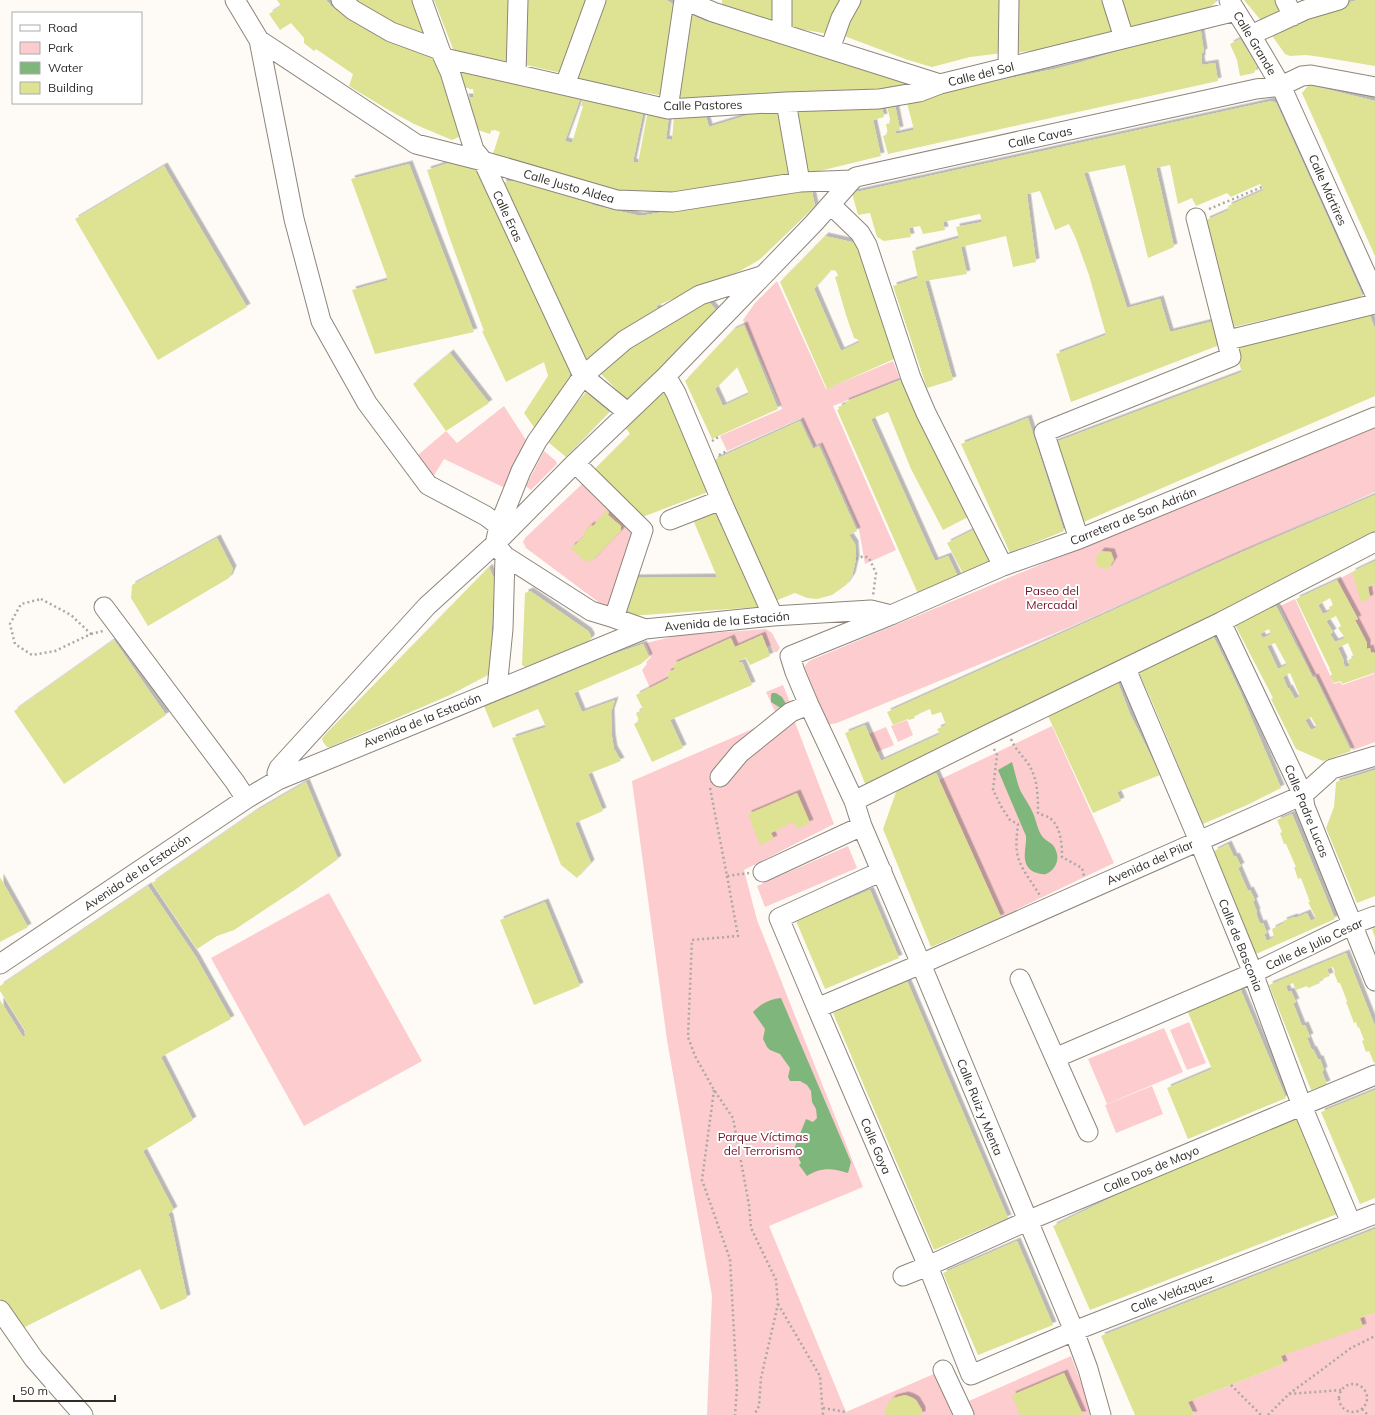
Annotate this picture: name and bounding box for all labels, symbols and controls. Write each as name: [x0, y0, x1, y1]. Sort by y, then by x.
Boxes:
street label: Calle Grande: [1230, 8, 1280, 78]
legend: [12, 12, 142, 104]
text: Road: [48, 20, 77, 35]
text: Park: [48, 40, 74, 55]
street label: Calle del Sol: [946, 59, 1016, 89]
text: Water: [48, 60, 84, 75]
text: Building: [48, 80, 93, 95]
street label: Calle Pastores: [663, 97, 743, 113]
street label: Calle Cavas: [1007, 123, 1073, 151]
street label: Calle Mártires: [1306, 152, 1350, 228]
street label: Calle Justo Aldea: [522, 166, 616, 206]
street label: Calle Eras: [490, 188, 526, 244]
street label: Carretera de San Adrián: [1068, 484, 1198, 548]
park label: Paseo del Mercadal: [1025, 583, 1079, 612]
street label: Avenida de la Estación: [664, 608, 790, 634]
street label: Avenida de la Estación: [361, 689, 483, 751]
street label: Calle Padre Lucas: [1282, 762, 1332, 860]
street label: Avenida de la Estación: [81, 831, 193, 913]
street label: Avenida del Pilar: [1104, 836, 1196, 888]
street label: Calle de Basconia: [1216, 897, 1266, 993]
street label: Calle de Julio Cesar: [1263, 915, 1366, 973]
street label: Calle Ruiz y Menta: [954, 1057, 1006, 1157]
street label: Calle Goya: [857, 1116, 895, 1176]
park label: Parque Víctimas del Terrorismo: [718, 1129, 808, 1158]
street label: Calle Dos de Mayo: [1101, 1142, 1201, 1196]
street label: Calle Velázquez: [1128, 1270, 1216, 1316]
scale bar: [14, 1377, 115, 1403]
text: 50 m: [20, 1383, 48, 1398]

